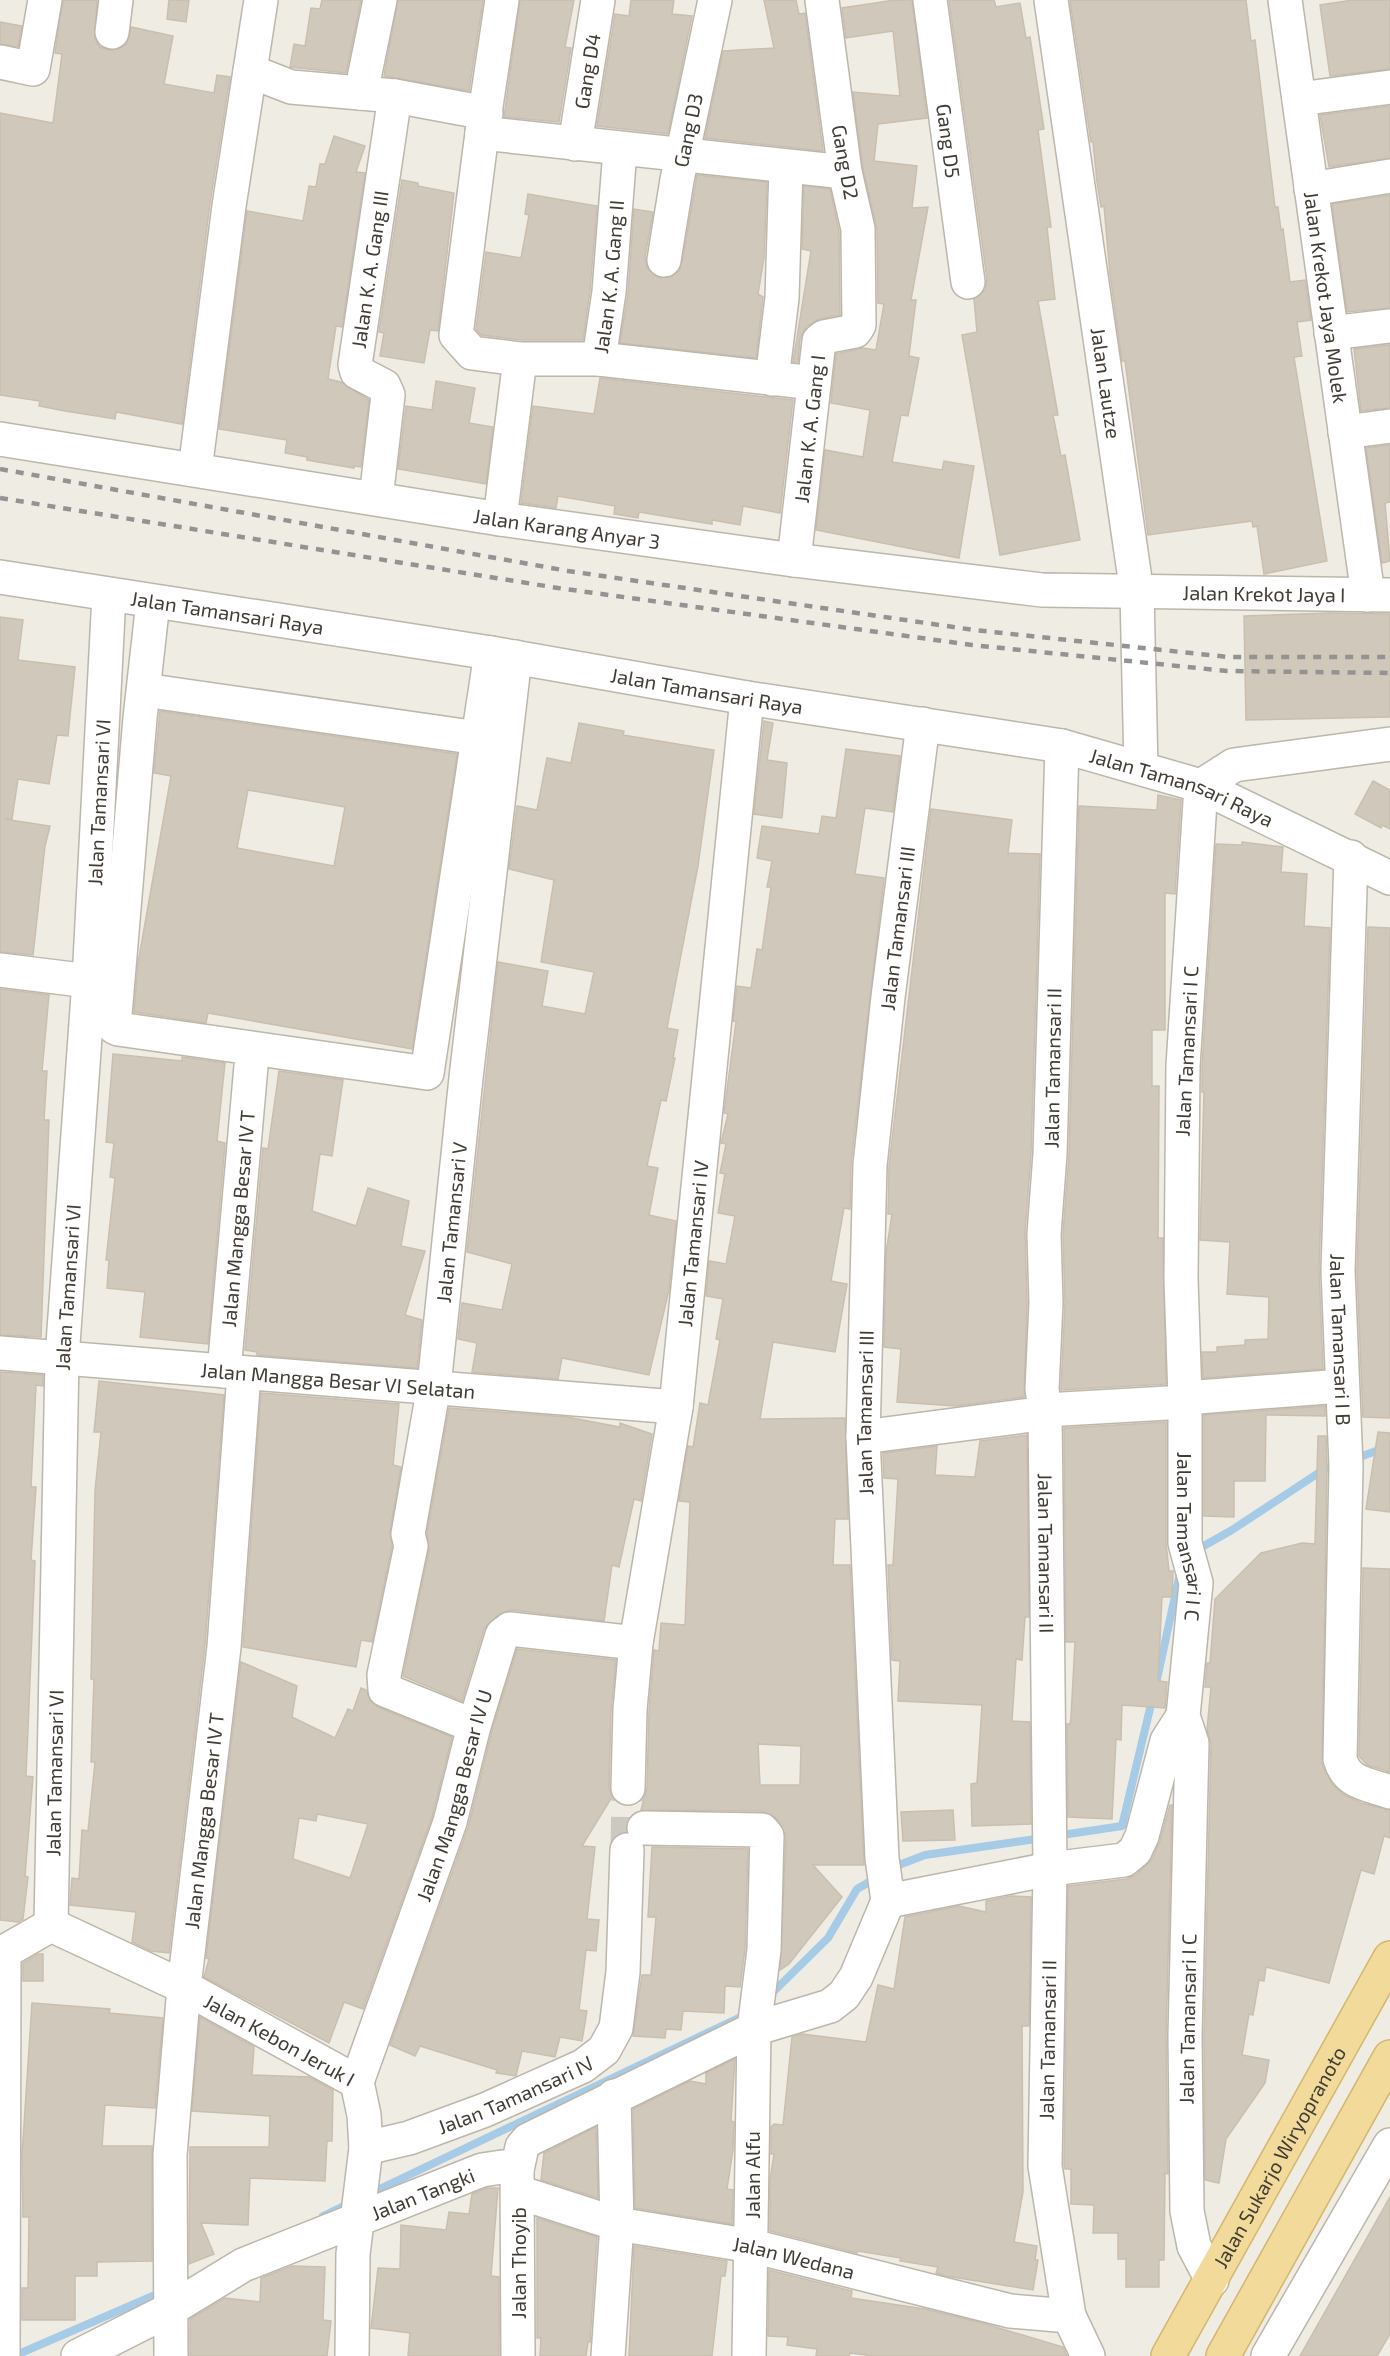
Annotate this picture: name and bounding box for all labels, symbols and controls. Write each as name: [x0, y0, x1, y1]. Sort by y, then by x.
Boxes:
street label: Gang D4: [569, 31, 605, 111]
street label: Gang D3: [668, 91, 707, 169]
street label: Gang D5: [932, 102, 966, 179]
street label: Gang D2: [828, 123, 864, 201]
street label: Jalan K. A. Gang III: [346, 189, 393, 350]
street label: Jalan Krekot Jaya Molek: [1300, 190, 1353, 405]
street label: Jalan K. A. Gang II: [588, 199, 628, 355]
street label: Jalan Lautze: [1087, 326, 1126, 440]
street label: Jalan K. A. Gang I: [789, 354, 829, 504]
street label: Jalan Karang Anyar 3: [472, 503, 662, 553]
street label: Jalan Krekot Jaya I: [1182, 580, 1346, 606]
street label: Jalan Tamansari Raya: [129, 585, 325, 639]
street label: Jalan Tamansari Raya: [609, 662, 805, 718]
street label: Jalan Tamansari VI: [82, 718, 115, 886]
street label: Jalan Tamansari Raya: [1087, 743, 1278, 831]
street label: Jalan Tamansari III: [875, 845, 919, 1012]
street label: Jalan Tamansari I C: [1170, 965, 1202, 1137]
street label: Jalan Tamansari II: [1039, 988, 1065, 1148]
street label: Jalan Mangga Besar IV T: [216, 1109, 259, 1328]
street label: Jalan Tamansari V: [431, 1141, 471, 1304]
street label: Jalan Tamansari IV: [672, 1159, 713, 1328]
street label: Jalan Tamansari VI: [50, 1203, 85, 1371]
street label: Jalan Tamansari I B: [1326, 1253, 1356, 1426]
street label: Jalan Tamansari III: [851, 1330, 878, 1496]
street label: Jalan Mangga Besar VI Selatan: [200, 1357, 476, 1403]
street label: Jalan Tamansari I C: [1173, 1452, 1208, 1622]
street label: Jalan Tamansari II: [1034, 1473, 1059, 1634]
street label: Jalan Mangga Besar IV U: [411, 1686, 497, 1904]
street label: Jalan Tamansari VI: [40, 1689, 68, 1857]
street label: Jalan Mangga Besar IV T: [179, 1711, 228, 1930]
street label: Jalan Tamansari I C: [1174, 1933, 1200, 2105]
street label: Jalan Tamansari II: [1034, 1960, 1060, 2120]
street label: Jalan Kebon Jeruk I: [200, 1989, 359, 2091]
street label: Jalan Sukarjo Wiryopranoto: [1208, 2042, 1350, 2272]
street label: Jalan Tamansari IV: [434, 2050, 598, 2138]
street label: Jalan Alfu: [740, 2131, 764, 2219]
street label: Jalan Tangki: [368, 2162, 478, 2225]
street label: Jalan Thoyib: [506, 2207, 530, 2319]
street label: Jalan Wedana: [731, 2231, 857, 2283]

